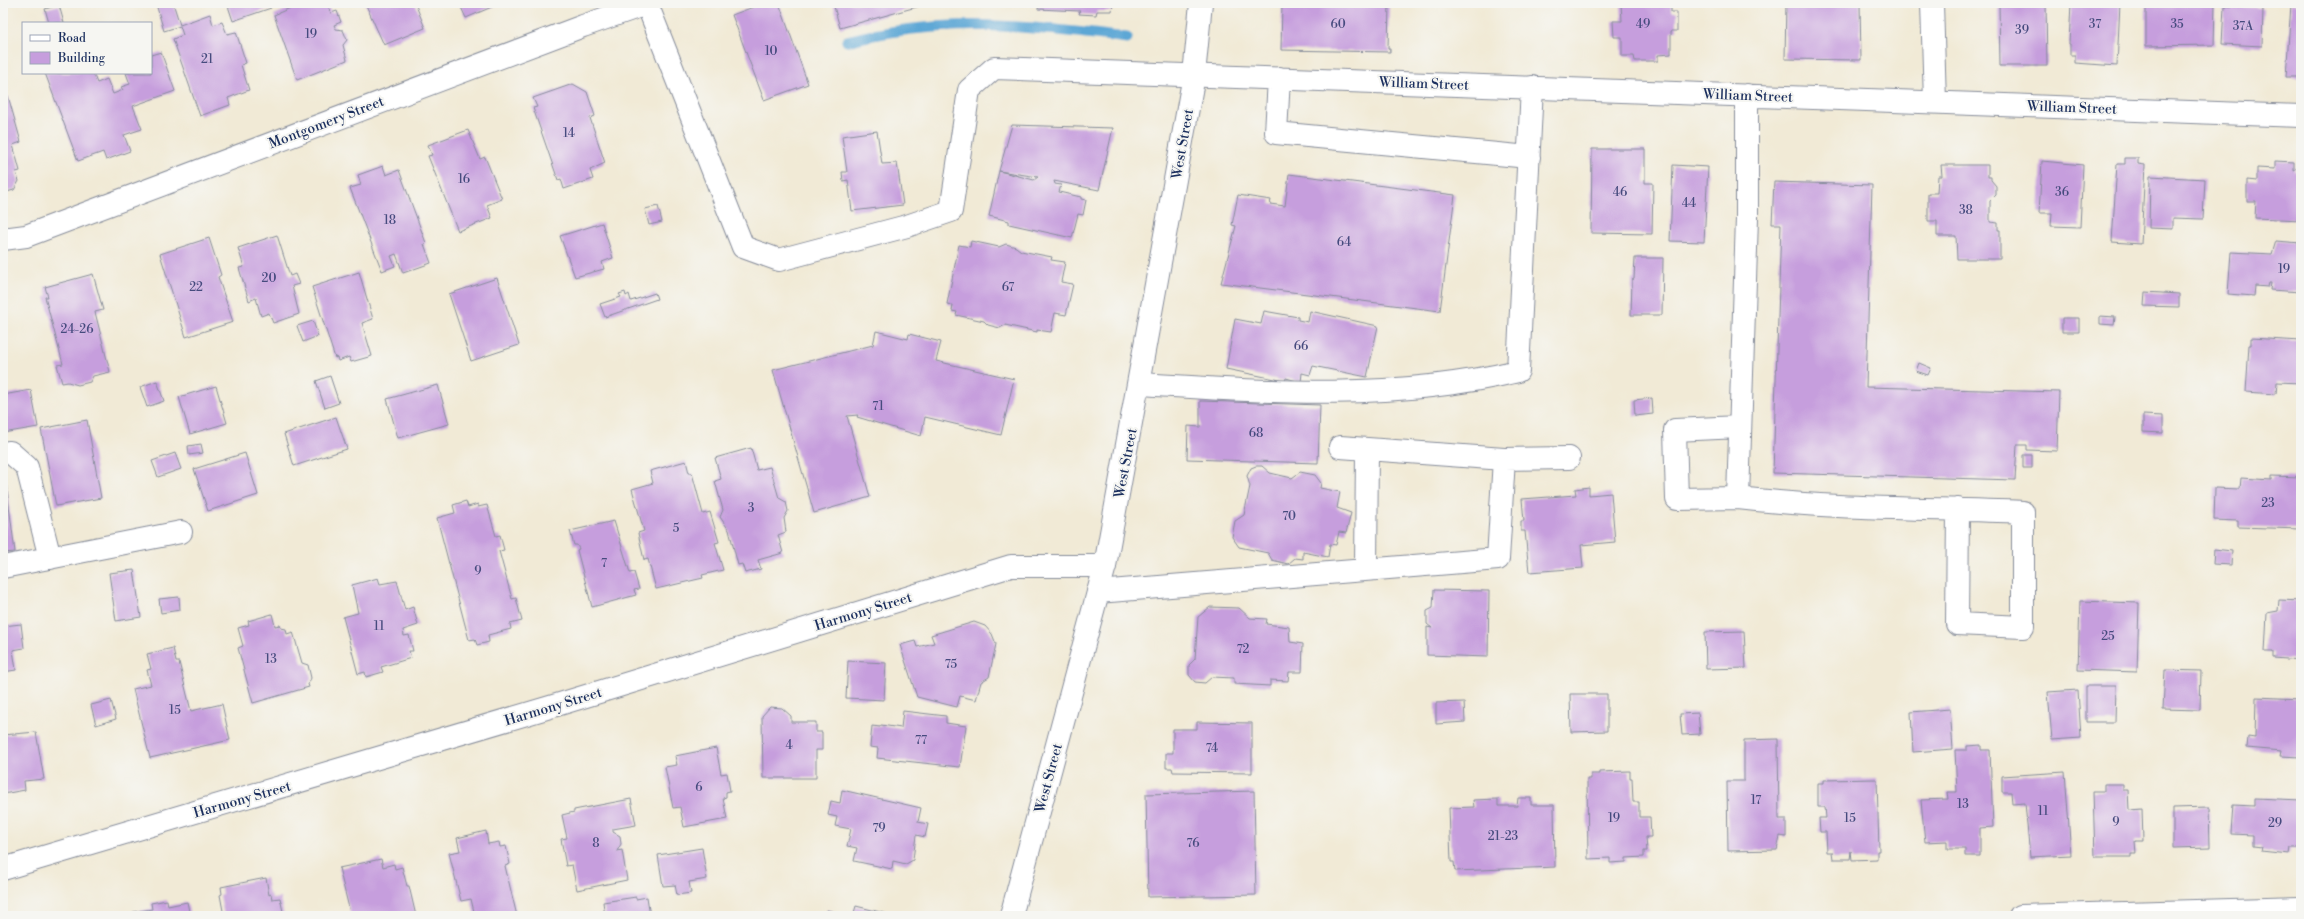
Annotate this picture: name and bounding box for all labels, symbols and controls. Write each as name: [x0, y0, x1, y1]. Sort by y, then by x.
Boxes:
house number: 60: [1330, 17, 1346, 32]
house number: 49: [1636, 17, 1650, 32]
house number: 37: [2089, 17, 2101, 32]
house number: 35: [2170, 17, 2184, 32]
house number: 37A: [2233, 19, 2254, 34]
legend: [22, 22, 152, 74]
house number: 39: [2015, 23, 2029, 38]
house number: 19: [305, 27, 317, 42]
text: Road: [58, 31, 86, 46]
house number: 10: [765, 44, 777, 59]
text: Building: [57, 51, 106, 66]
house number: 21: [201, 52, 214, 67]
street label: William Street: [1378, 73, 1469, 95]
street label: William Street: [1702, 85, 1793, 107]
street label: Montgomery Street: [266, 93, 387, 153]
street label: William Street: [2026, 97, 2117, 119]
street label: West Street: [1168, 108, 1198, 182]
house number: 14: [563, 126, 575, 141]
house number: 16: [458, 172, 470, 187]
house number: 46: [1613, 185, 1627, 200]
house number: 36: [2055, 185, 2069, 200]
house number: 44: [1682, 196, 1696, 211]
house number: 38: [1959, 203, 1973, 218]
house number: 18: [384, 213, 396, 228]
house number: 64: [1337, 235, 1351, 250]
house number: 19: [2278, 262, 2290, 277]
house number: 20: [262, 271, 276, 286]
house number: 22: [189, 280, 203, 295]
house number: 67: [1002, 280, 1014, 295]
house number: 24-26: [61, 322, 93, 337]
house number: 66: [1294, 339, 1308, 354]
house number: 71: [872, 399, 885, 414]
house number: 68: [1249, 426, 1263, 441]
street label: West Street: [1110, 427, 1142, 501]
house number: 23: [2261, 496, 2275, 511]
house number: 3: [748, 501, 755, 516]
house number: 70: [1282, 509, 1296, 524]
house number: 5: [673, 521, 680, 536]
house number: 7: [601, 556, 607, 571]
house number: 9: [474, 564, 482, 579]
street label: Harmony Street: [813, 589, 914, 635]
house number: 11: [374, 619, 385, 634]
house number: 25: [2101, 629, 2115, 644]
house number: 72: [1237, 642, 1250, 657]
house number: 13: [265, 652, 277, 667]
house number: 75: [945, 657, 958, 672]
street label: Harmony Street: [503, 684, 604, 730]
house number: 15: [169, 703, 181, 718]
house number: 77: [915, 733, 927, 748]
house number: 4: [785, 738, 793, 753]
house number: 74: [1206, 741, 1218, 756]
street label: West Street: [1031, 742, 1067, 816]
street label: Harmony Street: [191, 777, 293, 822]
house number: 6: [695, 780, 703, 795]
house number: 17: [1751, 793, 1761, 808]
house number: 13: [1957, 797, 1969, 812]
house number: 11: [2038, 804, 2049, 819]
house number: 19: [1608, 811, 1620, 826]
house number: 15: [1844, 811, 1856, 826]
house number: 9: [2112, 815, 2120, 830]
house number: 29: [2268, 816, 2282, 831]
house number: 79: [872, 821, 886, 836]
house number: 21-23: [1488, 829, 1519, 844]
house number: 8: [592, 836, 600, 851]
house number: 76: [1187, 836, 1199, 851]

